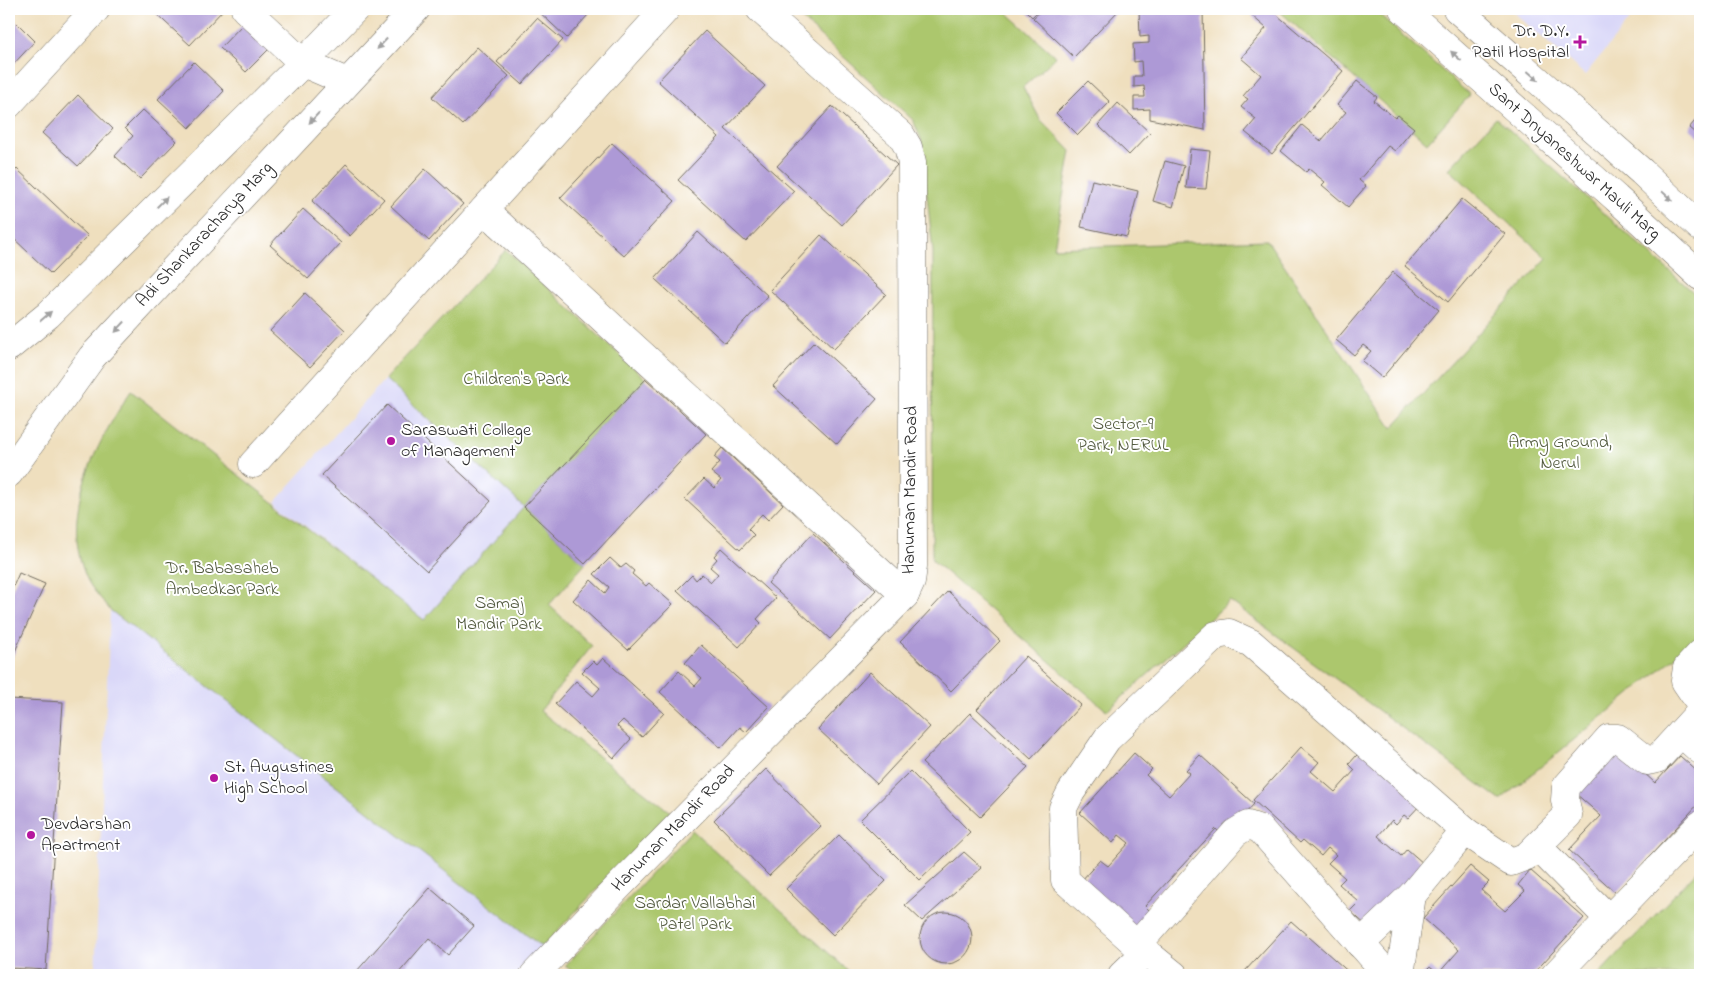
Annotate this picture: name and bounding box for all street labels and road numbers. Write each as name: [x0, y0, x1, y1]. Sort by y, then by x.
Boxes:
street label: Sant Dnyaneshwar Mauli Marg: [1481, 77, 1666, 248]
street label: Adi Shankaracharya Marg: [130, 156, 280, 314]
street label: Hanuman Mandir Road: [897, 406, 925, 574]
street label: Hanuman Mandir Road: [606, 759, 742, 899]

